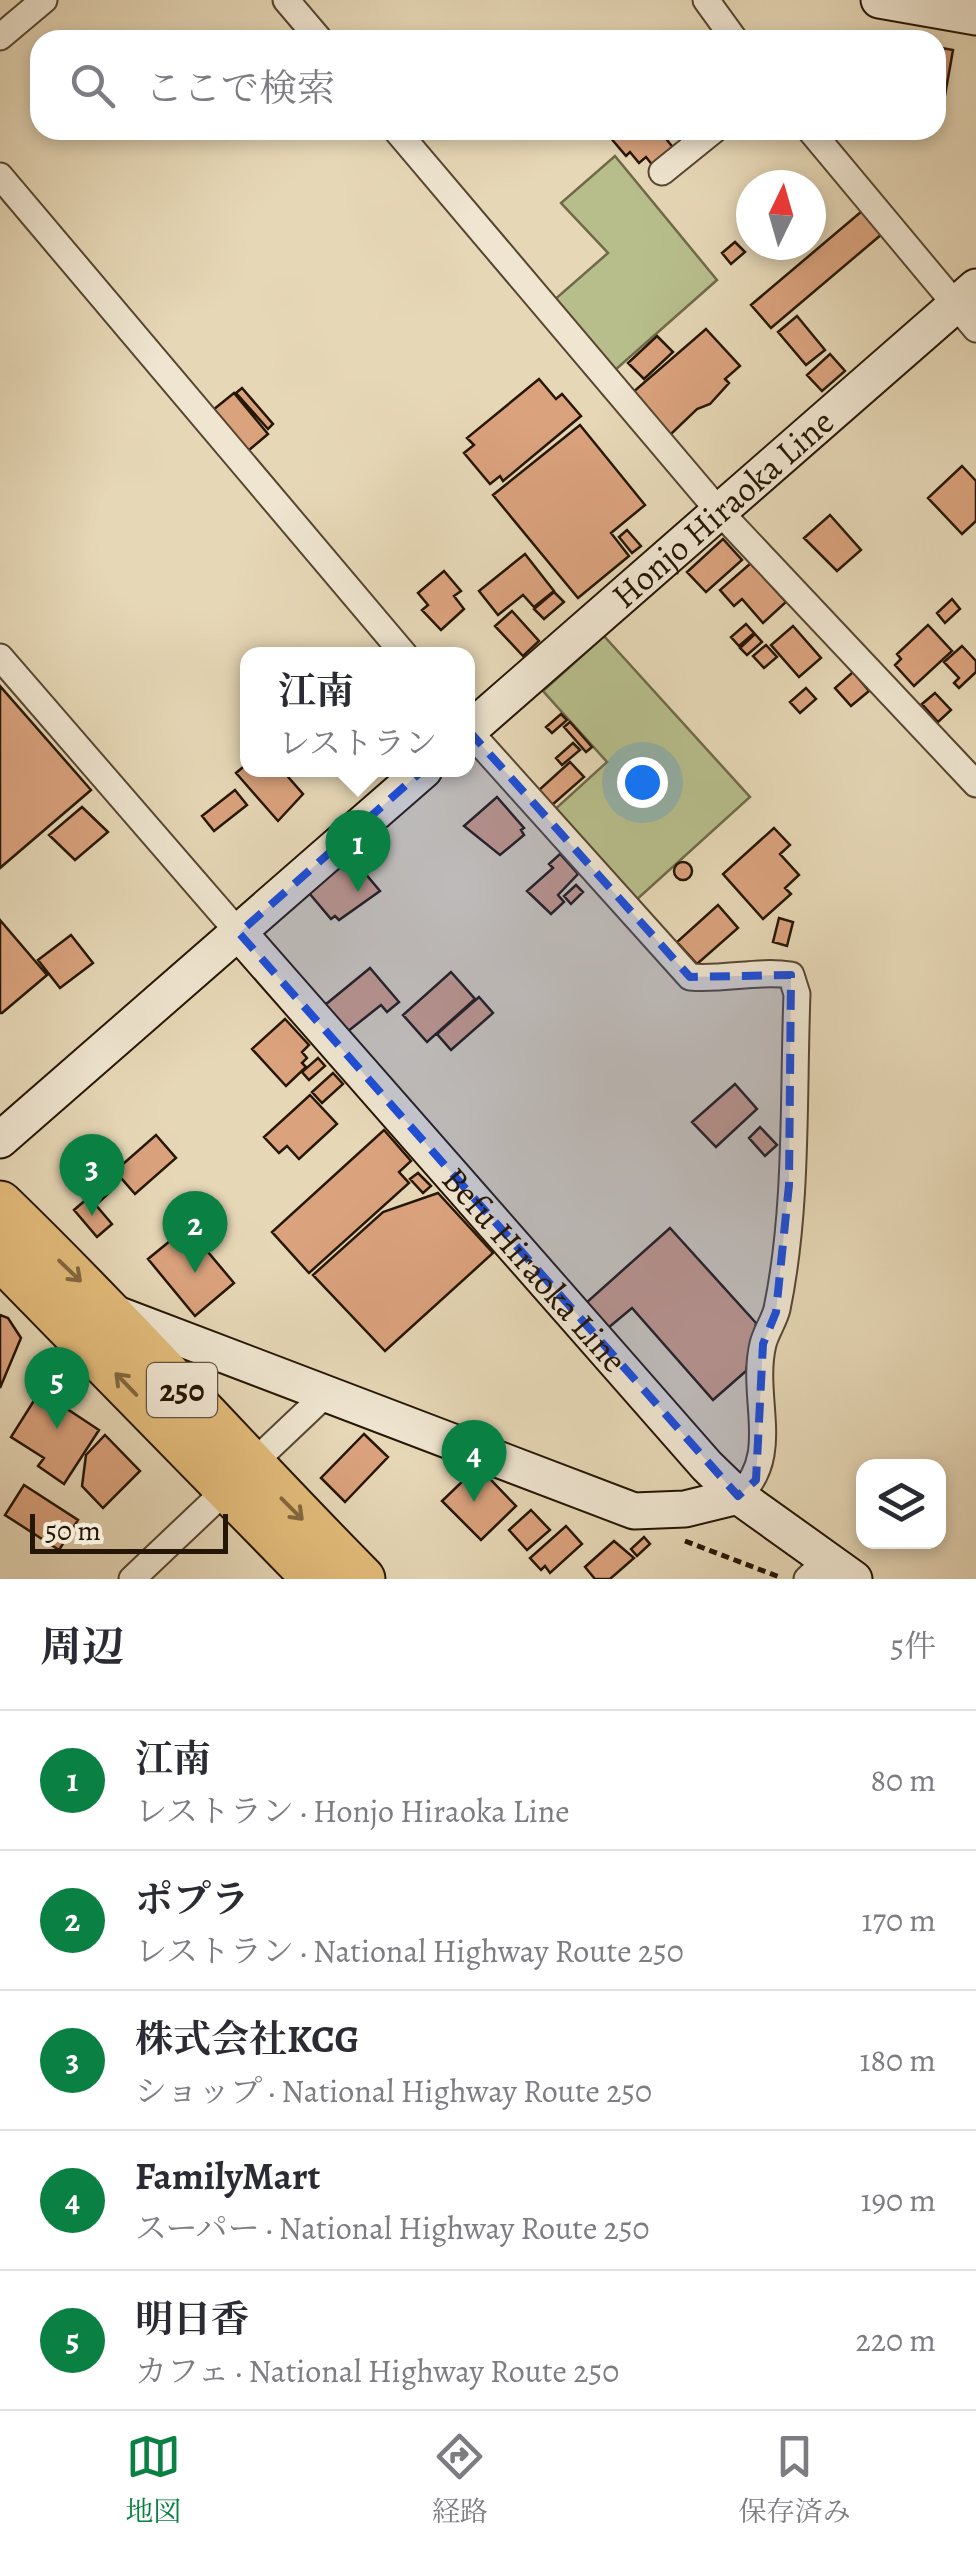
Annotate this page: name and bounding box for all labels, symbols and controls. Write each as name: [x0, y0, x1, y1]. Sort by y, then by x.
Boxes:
search box: [30, 30, 946, 140]
icon: search: [65, 58, 120, 113]
text: ここで検索: [145, 62, 335, 114]
north arrow: [736, 170, 826, 260]
street label: Honjo Hiraoka Line: [601, 398, 844, 619]
popup: [240, 647, 475, 777]
text: 江南: [278, 665, 354, 717]
text: レストラン: [278, 721, 437, 765]
your location: [617, 757, 668, 808]
pin: 1: [326, 810, 390, 892]
pin: 3: [59, 1134, 124, 1216]
street label: Befu Hiraoka Line: [431, 1157, 638, 1383]
pin: 2: [162, 1190, 228, 1273]
one-way arrow: [58, 1259, 82, 1283]
pin: 5: [24, 1346, 90, 1429]
road number: 250: [147, 1363, 217, 1417]
one-way arrow: [114, 1372, 138, 1396]
pin: 4: [442, 1420, 506, 1502]
map controls: [856, 1459, 946, 1549]
button: layers: [856, 1459, 946, 1549]
one-way arrow: [280, 1496, 304, 1520]
scale bar: [30, 1509, 228, 1554]
text: 50 m: [45, 1512, 101, 1550]
text: 周辺: [40, 1618, 124, 1675]
text: 5件: [890, 1624, 936, 1668]
text: 江南: [135, 1733, 211, 1785]
text: 1: [67, 1758, 78, 1802]
text: 80 m: [870, 1758, 936, 1802]
text: レストラン · Honjo Hiraoka Line: [135, 1789, 570, 1833]
text: ポプラ: [135, 1873, 249, 1925]
text: 2: [65, 1898, 80, 1942]
text: 170 m: [862, 1898, 936, 1942]
text: レストラン · National Highway Route 250: [135, 1929, 684, 1973]
text: 株式会社KCG: [135, 2013, 359, 2065]
text: 3: [66, 2038, 79, 2082]
text: 180 m: [860, 2038, 936, 2082]
text: ショップ · National Highway Route 250: [135, 2069, 652, 2113]
text: FamilyMart: [135, 2150, 320, 2202]
text: 4: [65, 2178, 80, 2222]
text: 190 m: [860, 2178, 936, 2222]
text: スーパー · National Highway Route 250: [135, 2206, 650, 2250]
text: 明日香: [135, 2293, 249, 2345]
text: 5: [66, 2318, 79, 2362]
text: 220 m: [856, 2318, 936, 2362]
text: カフェ · National Highway Route 250: [135, 2349, 619, 2393]
tab: 地図: [125, 2429, 181, 2531]
tab: 経路: [432, 2429, 488, 2531]
tab: 保存済み: [739, 2429, 851, 2531]

